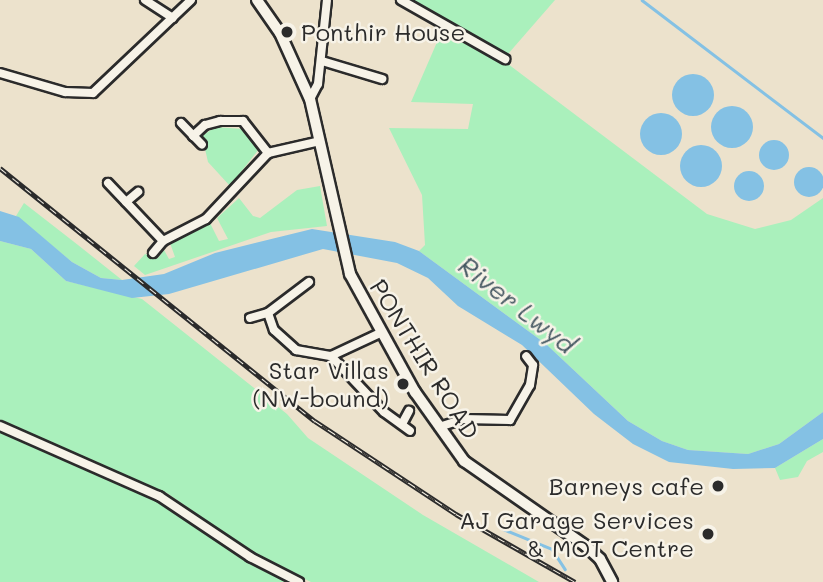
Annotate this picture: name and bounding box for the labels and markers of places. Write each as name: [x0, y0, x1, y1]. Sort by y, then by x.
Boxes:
place label: Ponthir House: [301, 18, 465, 46]
marker: Ponthir House: [279, 24, 295, 40]
place label: Star Villas (NW-bound): [253, 356, 389, 412]
marker: Star Villas (NW-bound): [395, 376, 411, 392]
place label: Barneys cafe: [549, 472, 704, 500]
marker: Barneys cafe: [710, 478, 726, 494]
place label: AJ Garage Services & MOT Centre: [459, 506, 694, 562]
marker: AJ Garage Services & MOT Centre: [700, 526, 716, 542]

